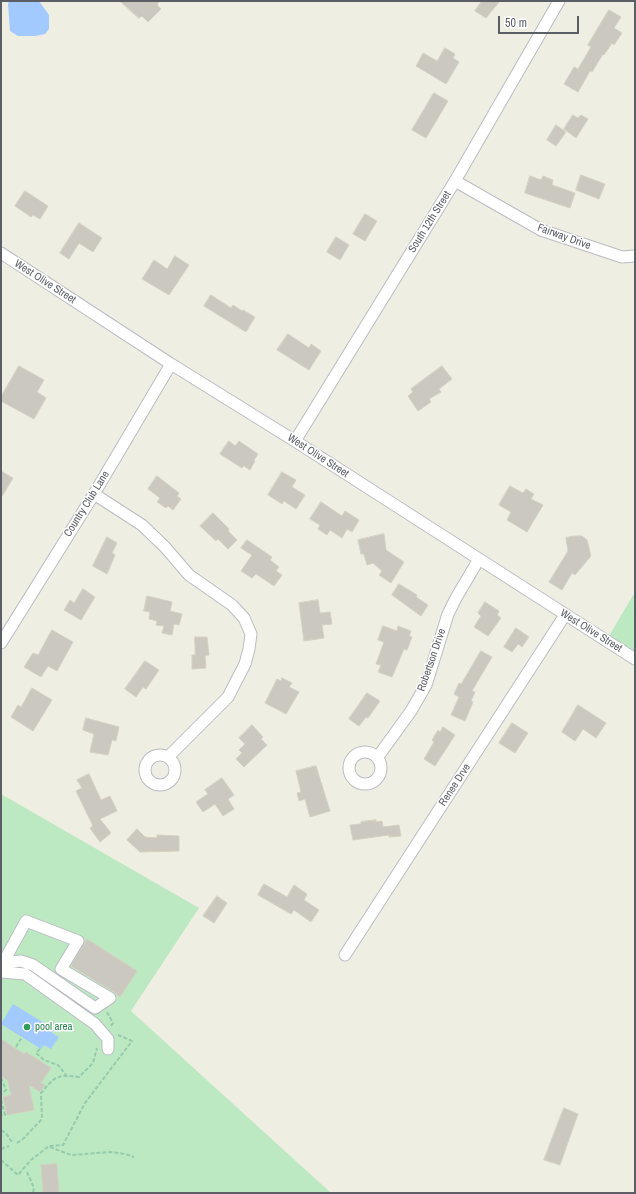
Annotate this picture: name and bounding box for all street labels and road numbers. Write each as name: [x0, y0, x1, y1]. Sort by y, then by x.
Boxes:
street label: South 12th Street: [406, 189, 454, 255]
street label: Fairway Drive: [536, 221, 592, 253]
street label: West Olive Street: [12, 257, 78, 307]
street label: West Olive Street: [285, 431, 351, 481]
street label: Country Club Lane: [61, 469, 113, 539]
street label: West Olive Street: [558, 607, 624, 655]
street label: Robertson Drive: [415, 627, 449, 693]
street label: Renee Drve: [436, 761, 474, 809]

